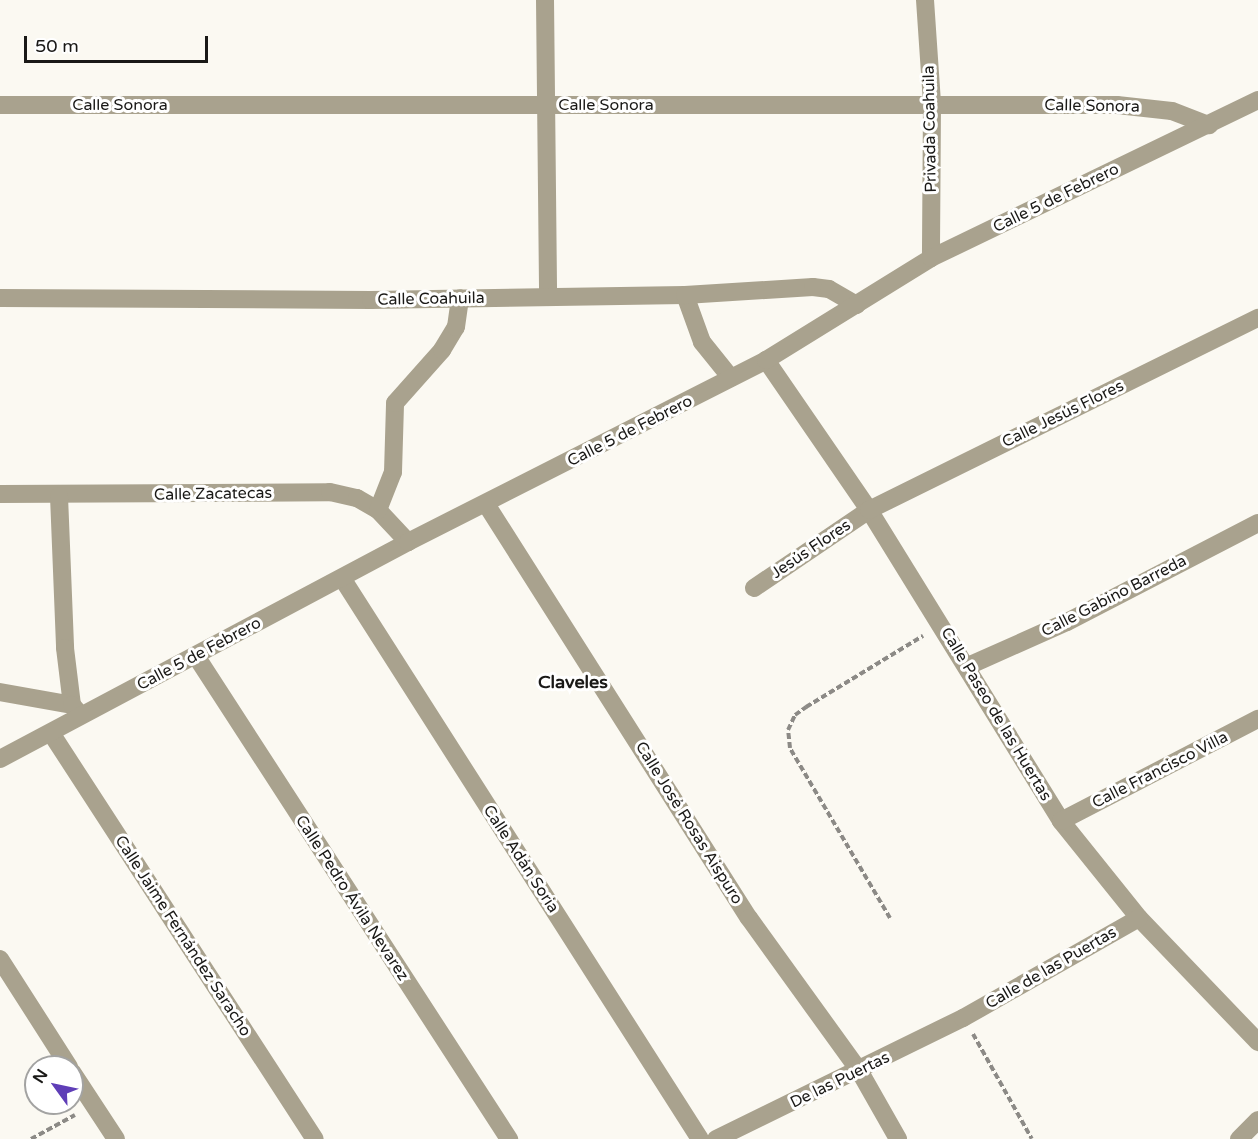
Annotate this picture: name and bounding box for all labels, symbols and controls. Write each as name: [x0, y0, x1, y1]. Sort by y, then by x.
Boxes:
scale bar: [27, 24, 212, 62]
text: 50 m: [35, 35, 79, 57]
street label: Privada Coahuila: [919, 65, 941, 193]
street label: Calle Sonora: [72, 95, 168, 115]
street label: Calle Sonora: [558, 95, 654, 115]
street label: Calle Sonora: [1044, 96, 1140, 116]
street label: Calle 5 de Febrero: [990, 159, 1122, 237]
street label: Calle Coahuila: [377, 288, 485, 310]
street label: Calle Jesús Flores: [999, 376, 1127, 452]
street label: Calle 5 de Febrero: [564, 391, 696, 471]
street label: Calle Zacatecas: [154, 483, 272, 505]
street label: Jesús Flores: [768, 515, 854, 583]
street label: Calle Gabino Barreda: [1038, 551, 1190, 641]
street label: Calle 5 de Febrero: [134, 613, 264, 695]
street label: Calle Paseo de las Huertas: [937, 624, 1055, 804]
district label: Claveles: [538, 671, 608, 693]
street label: Calle Francisco Villa: [1089, 727, 1231, 813]
street label: Calle José Rosas Aispuro: [631, 738, 747, 908]
street label: Calle Adán Soria: [479, 801, 563, 917]
street label: Calle Pedro Ávila Nevarez: [291, 812, 413, 984]
street label: Calle Jaime Fernández Saracho: [111, 832, 255, 1040]
street label: Calle de las Puertas: [982, 923, 1120, 1013]
street label: De las Puertas: [787, 1048, 893, 1112]
north arrow: [24, 1055, 84, 1115]
text: N: [29, 1065, 52, 1087]

